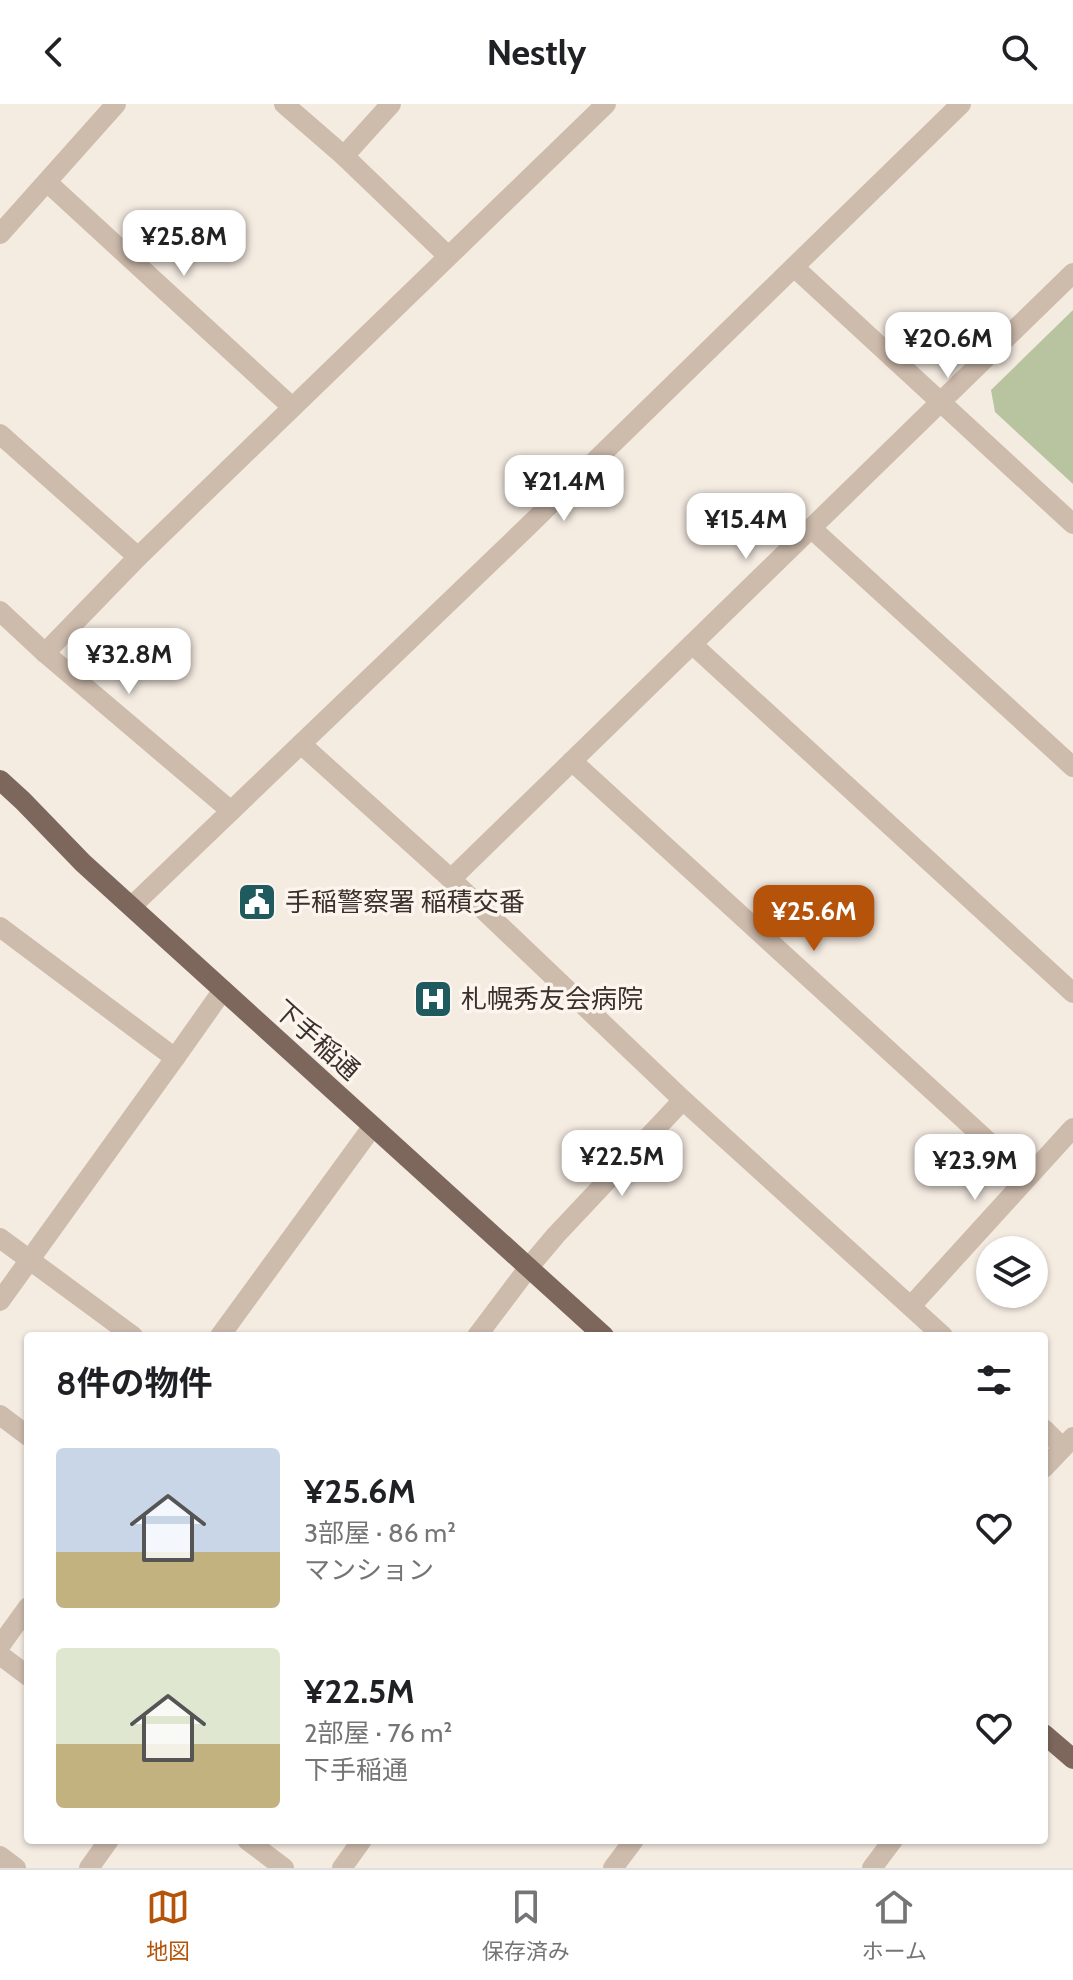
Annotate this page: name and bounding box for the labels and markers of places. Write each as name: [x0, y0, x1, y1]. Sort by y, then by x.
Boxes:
pin: ¥25.8M: [119, 210, 249, 278]
pin: ¥20.6M: [883, 312, 1013, 380]
pin: ¥21.4M: [499, 455, 629, 523]
pin: ¥15.4M: [681, 493, 811, 561]
pin: ¥32.8M: [64, 628, 194, 696]
public building icon: 手稲警察署 稲積交番: [236, 881, 278, 923]
pin: ¥25.6M: [749, 885, 879, 953]
place label: 手稲警察署 稲積交番: [285, 886, 525, 918]
hospital icon: 札幌秀友会病院: [412, 978, 454, 1020]
place label: 札幌秀友会病院: [461, 983, 643, 1015]
pin: ¥22.5M: [557, 1130, 687, 1198]
pin: ¥23.9M: [910, 1134, 1040, 1202]

